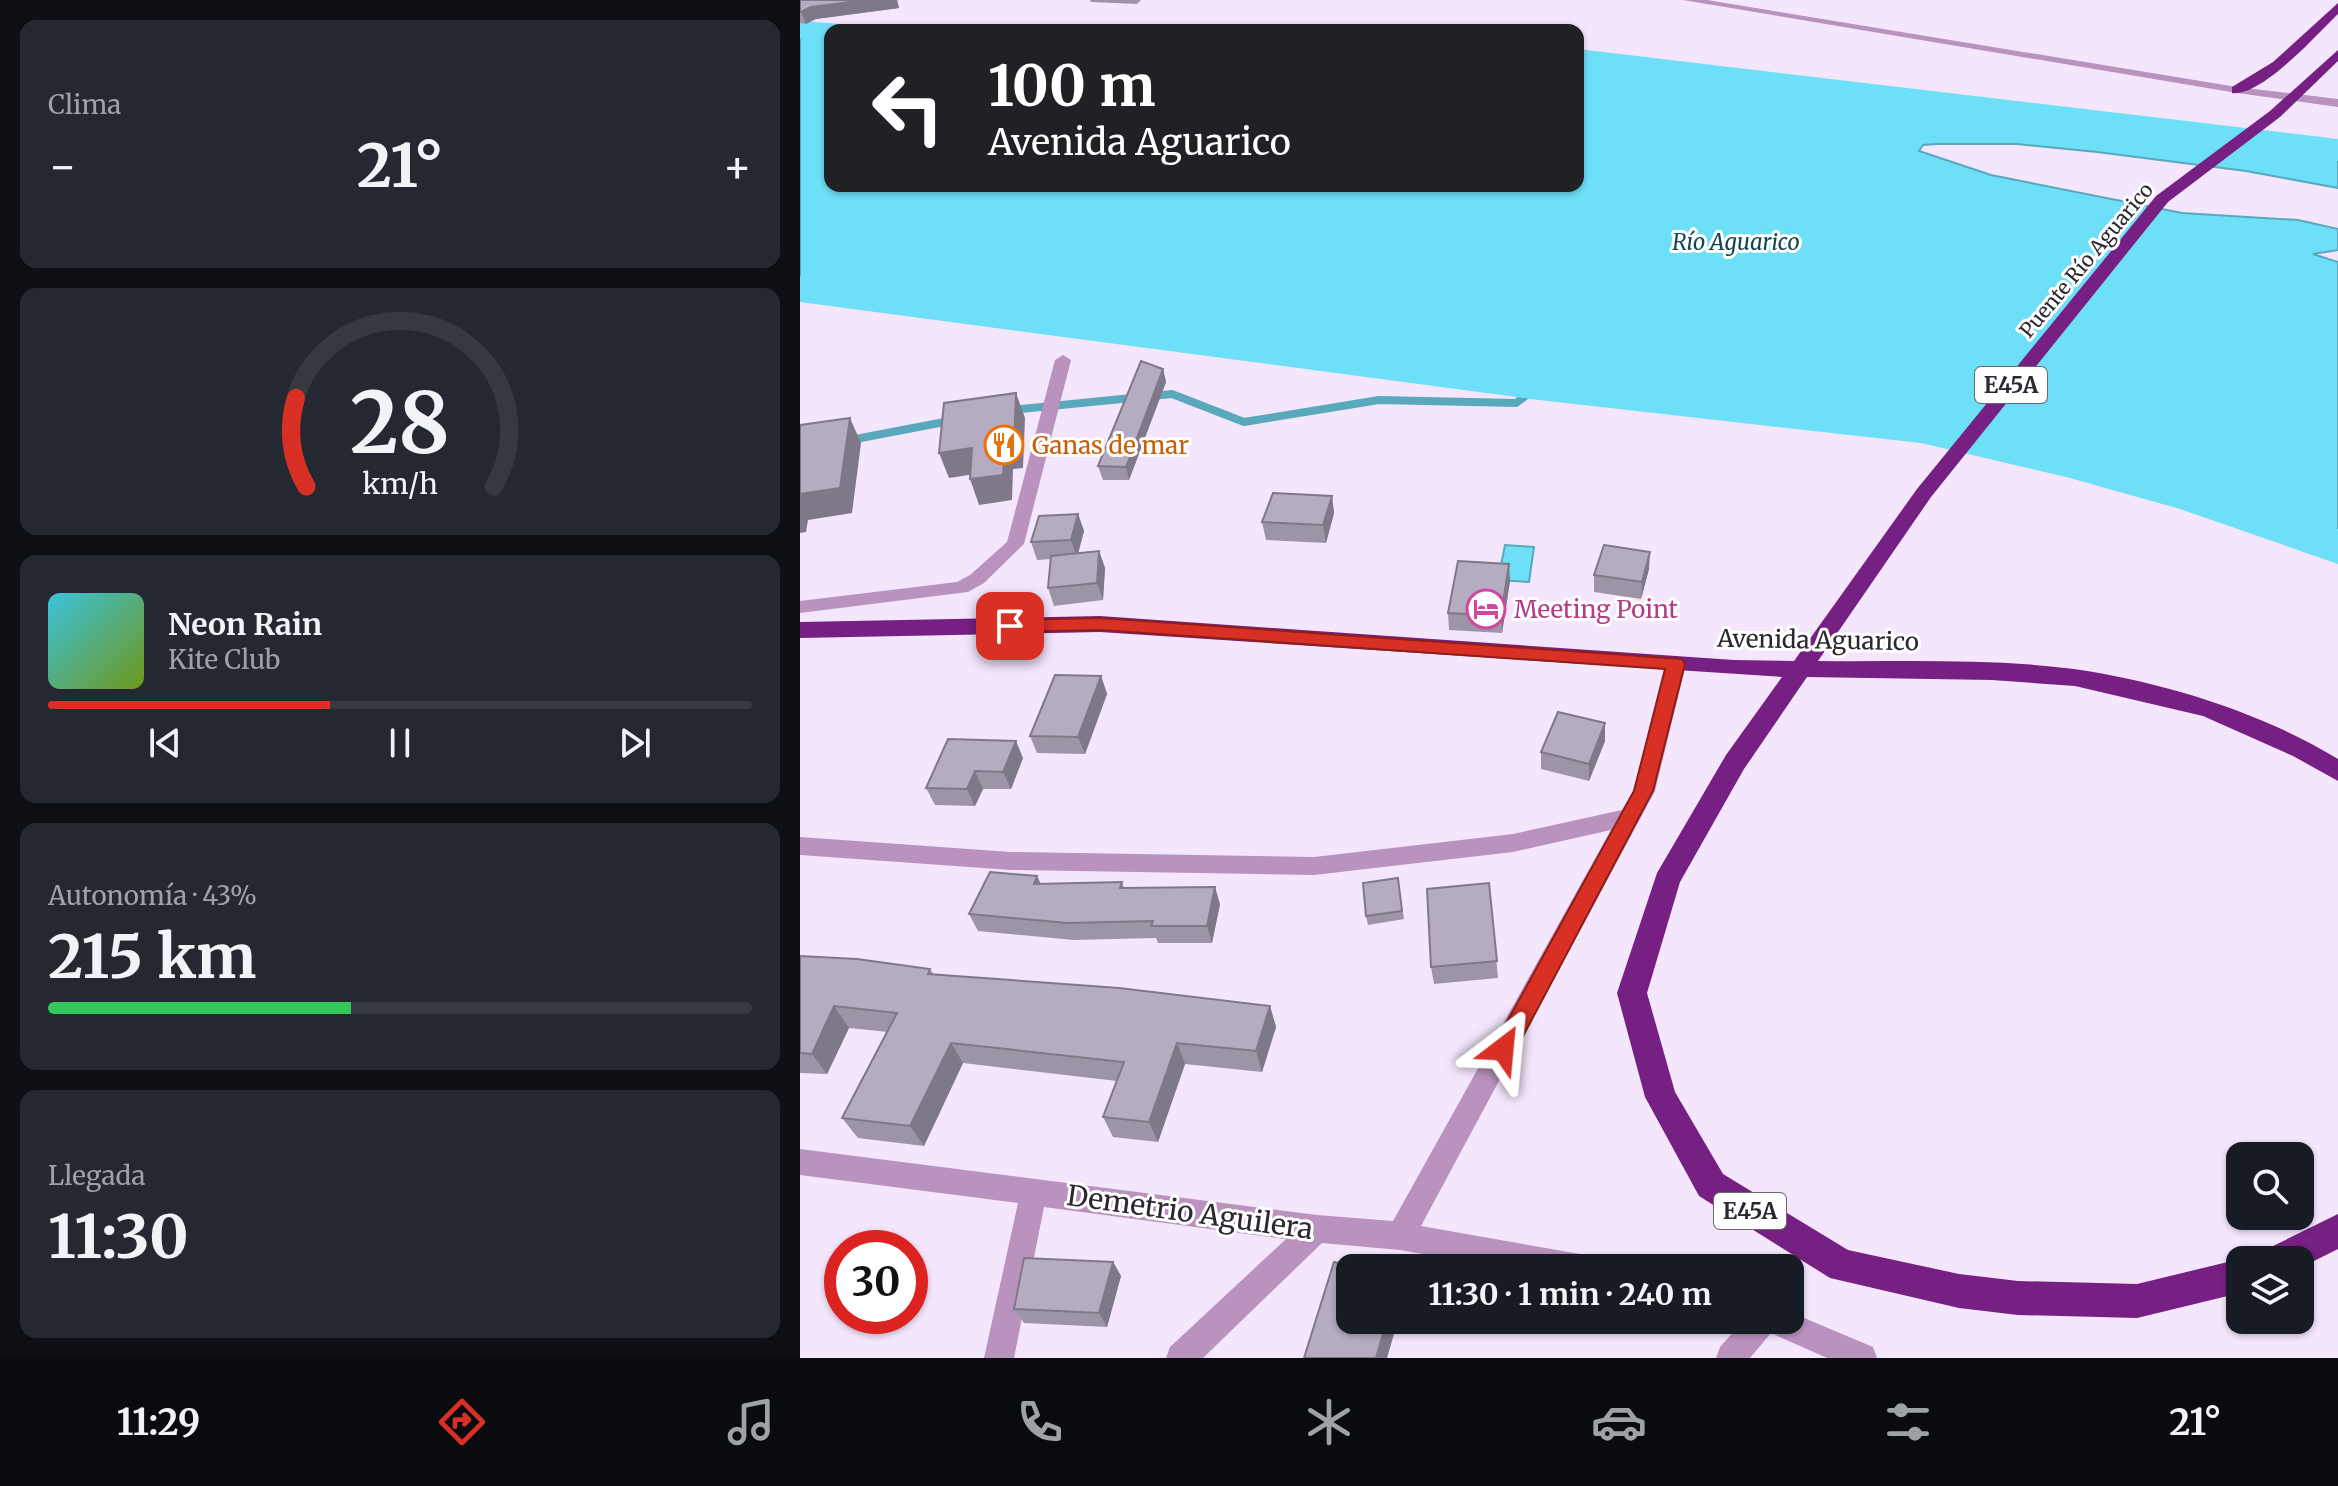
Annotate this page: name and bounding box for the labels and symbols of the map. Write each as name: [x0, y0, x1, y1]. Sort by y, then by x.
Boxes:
street label: Puente Río Aguarico: [2014, 177, 2158, 343]
water label: Río Aguarico: [1672, 228, 1800, 256]
road number: E45A: [1975, 367, 2047, 403]
restaurant icon: Ganas de mar: [983, 424, 1025, 466]
place label: Ganas de mar: [1032, 430, 1189, 461]
hotel icon: Meeting Point: [1465, 588, 1507, 630]
pin: [976, 592, 1044, 660]
place label: Meeting Point: [1514, 594, 1678, 625]
street label: Avenida Aguarico: [1716, 623, 1919, 657]
position arrow: [1461, 1007, 1545, 1091]
street label: Demetrio Aguilera: [1065, 1177, 1315, 1247]
road number: E45A: [1714, 1193, 1786, 1229]
speed limit sign: 30: [824, 1230, 928, 1334]

